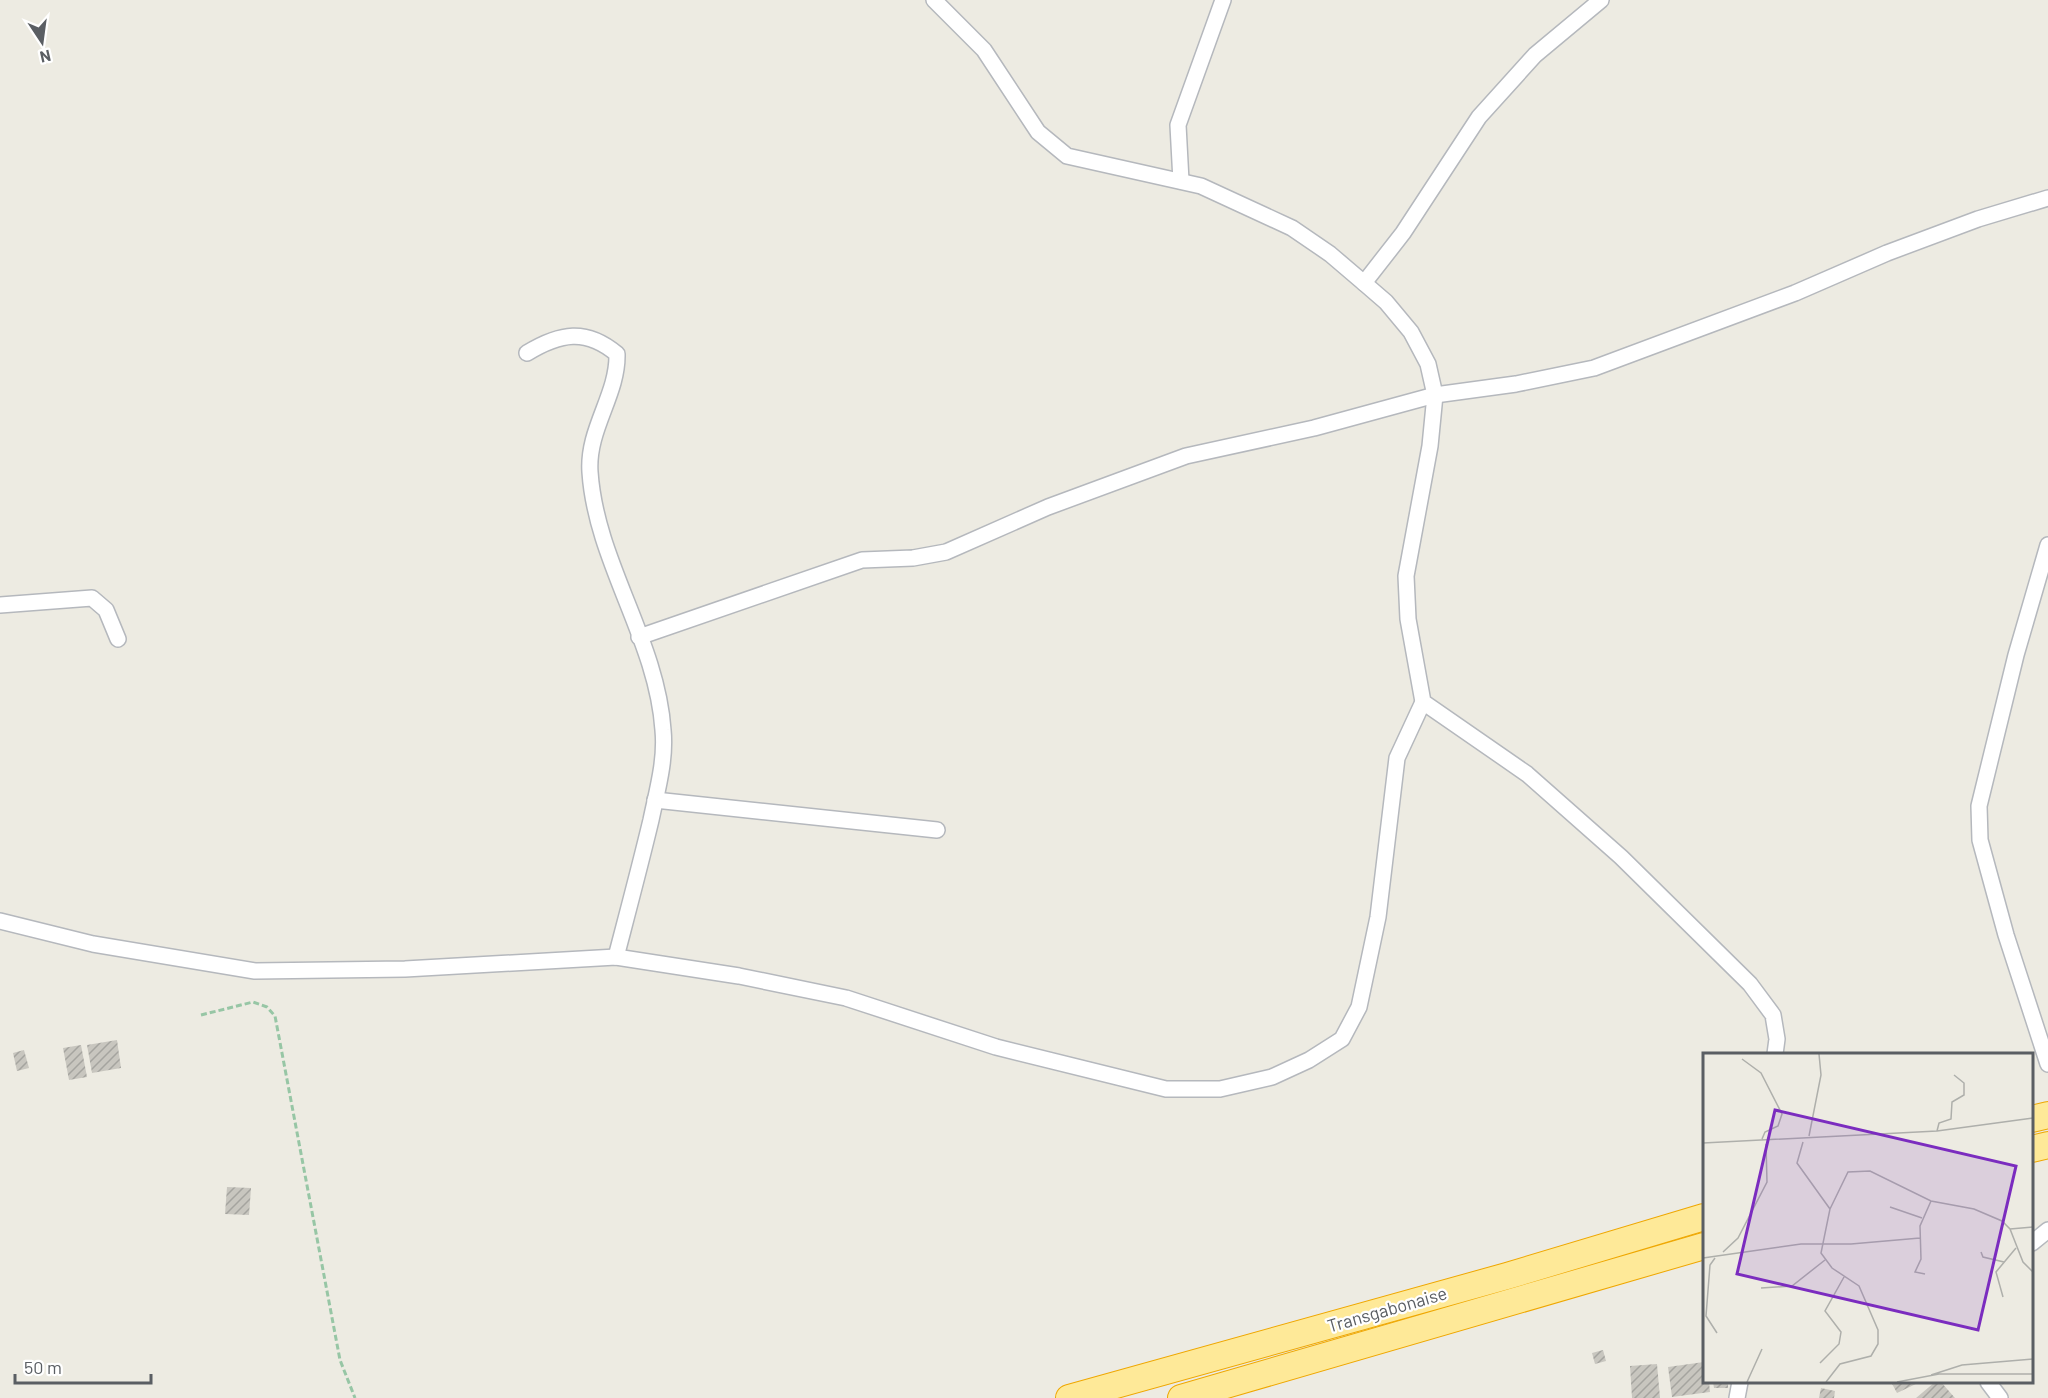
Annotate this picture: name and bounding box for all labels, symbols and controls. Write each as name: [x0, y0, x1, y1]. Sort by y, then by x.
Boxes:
north arrow: [12, 12, 72, 72]
text: N: [38, 47, 53, 68]
inset map: [1703, 1053, 2033, 1383]
street label: Transgabonaise: [1325, 1281, 1449, 1337]
scale bar: [15, 1347, 152, 1385]
text: 50 m: [24, 1356, 62, 1378]

